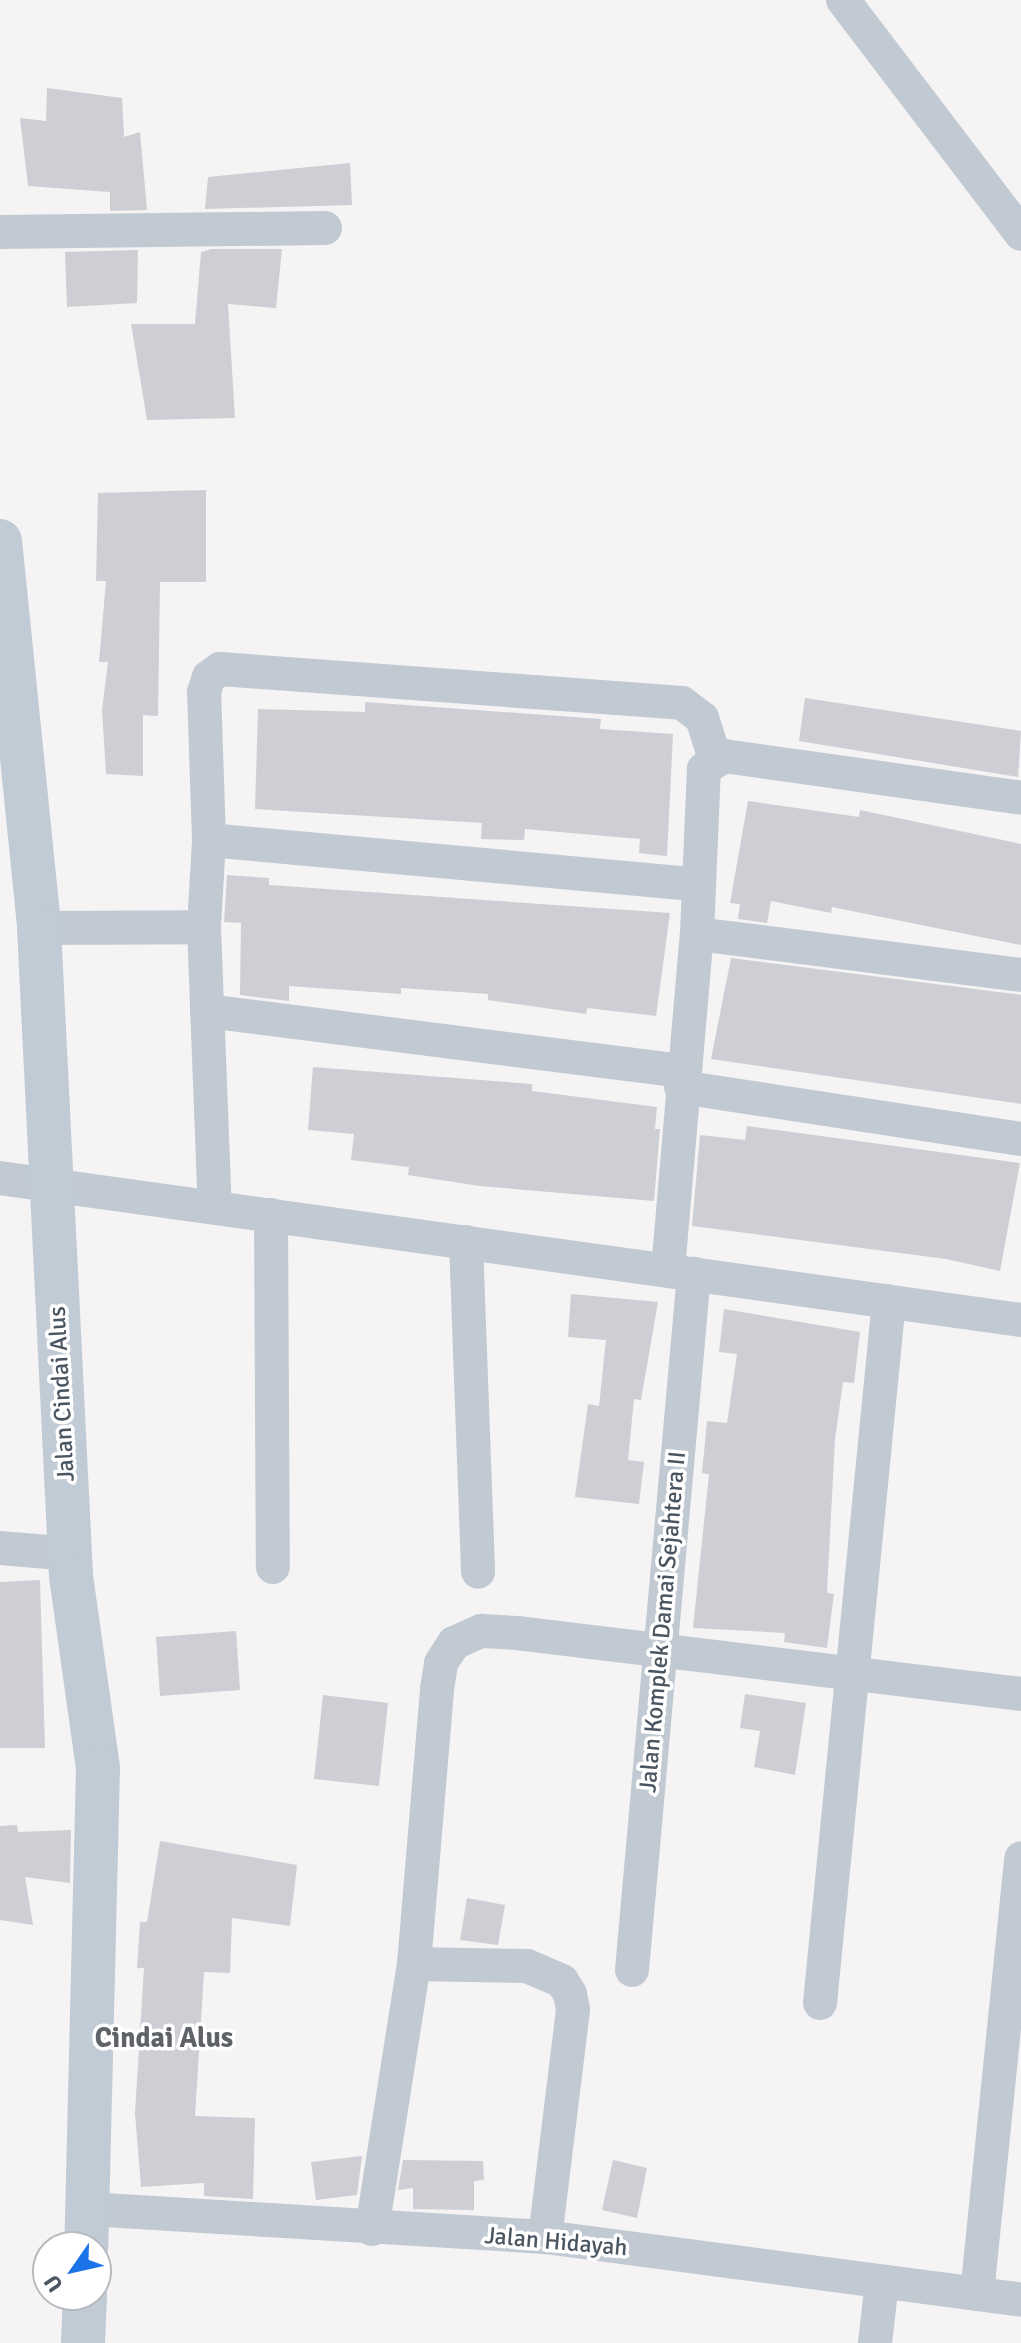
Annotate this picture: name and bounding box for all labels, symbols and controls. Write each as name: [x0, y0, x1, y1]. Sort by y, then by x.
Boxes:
street label: Jalan Cindai Alus: [43, 1306, 81, 1482]
street label: Jalan Komplek Damai Sejahtera II: [634, 1450, 692, 1794]
district label: Cindai Alus: [95, 2021, 233, 2055]
street label: Jalan Hidayah: [483, 2221, 629, 2263]
north arrow: [32, 2231, 112, 2311]
text: U: [38, 2270, 69, 2297]

